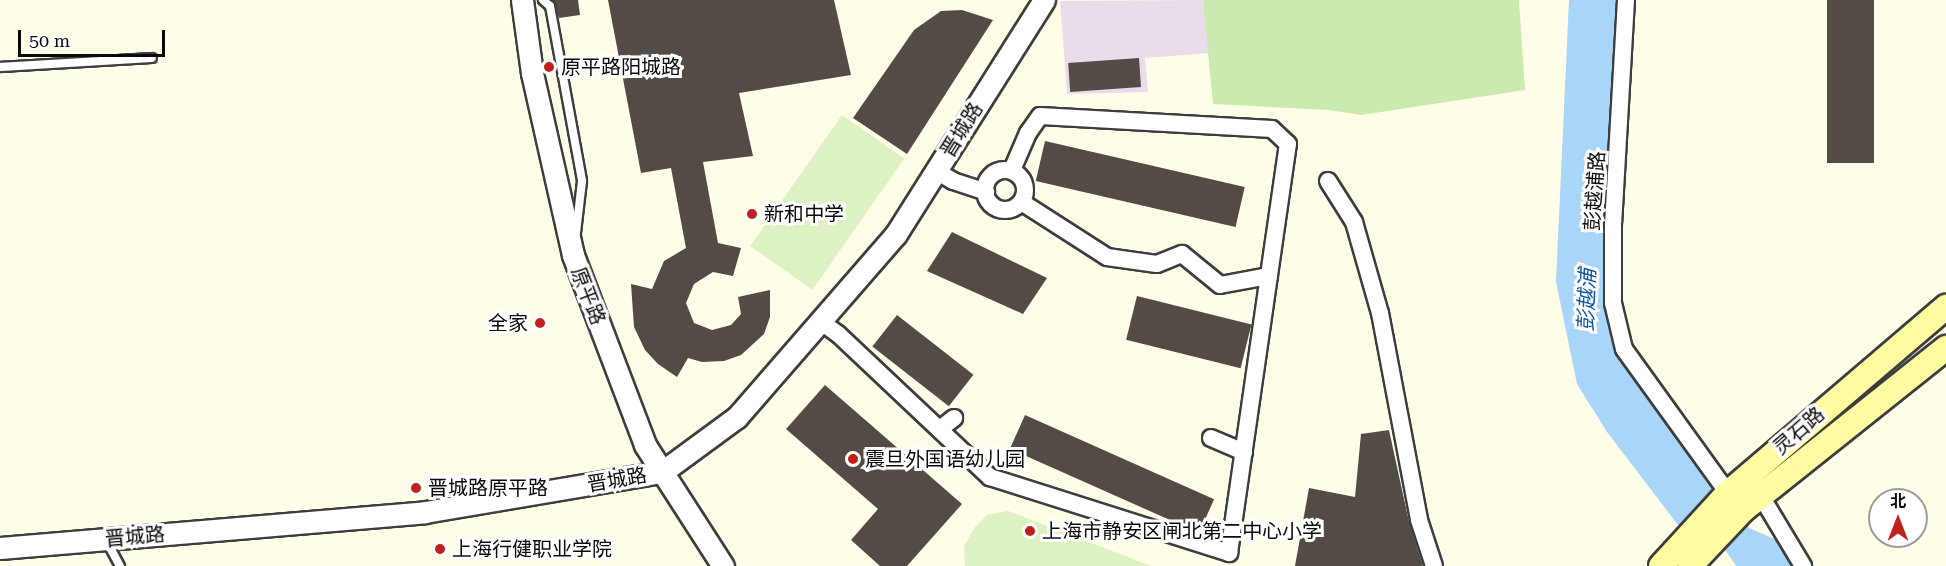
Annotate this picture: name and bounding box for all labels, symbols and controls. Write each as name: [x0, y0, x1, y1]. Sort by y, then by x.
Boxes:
scale bar: [21, 18, 168, 56]
text: 50 m: [29, 30, 70, 51]
place label: 原平路阳城路: [561, 55, 681, 79]
marker: 原平路阳城路: [542, 60, 556, 74]
street label: 晋城路: [936, 98, 988, 162]
street label: 彭越浦路: [1580, 150, 1610, 232]
place label: 新和中学: [764, 202, 844, 226]
marker: 新和中学: [745, 207, 759, 221]
street label: 原平路: [566, 264, 610, 328]
water label: 彭越浦: [1573, 268, 1601, 332]
place label: 全家: [488, 311, 528, 335]
marker: 全家: [533, 316, 547, 330]
street label: 灵石路: [1768, 402, 1830, 460]
place label: 震旦外国语幼儿园: [865, 447, 1025, 471]
marker: 震旦外国语幼儿园: [846, 452, 860, 466]
street label: 晋城路: [585, 463, 649, 497]
place label: 晋城路原平路: [428, 476, 548, 500]
marker: 晋城路原平路: [409, 481, 423, 495]
north arrow: [1868, 488, 1928, 548]
text: 北: [1890, 492, 1906, 511]
place label: 上海市静安区闸北第二中心小学: [1042, 519, 1322, 543]
street label: 晋城路: [104, 522, 166, 552]
marker: 上海市静安区闸北第二中心小学: [1023, 524, 1037, 538]
place label: 上海行健职业学院: [452, 537, 612, 561]
marker: 上海行健职业学院: [433, 542, 447, 556]

